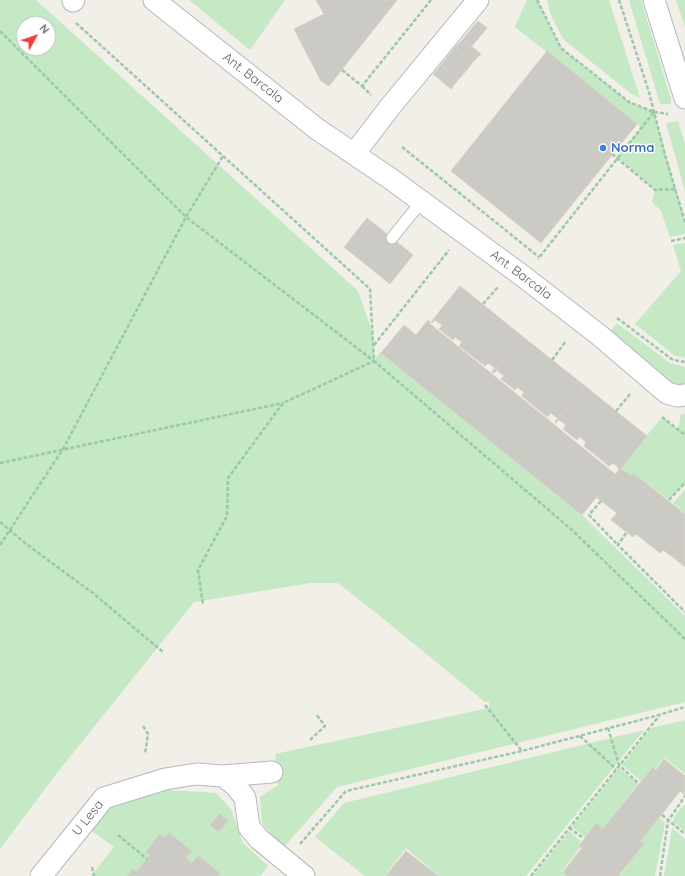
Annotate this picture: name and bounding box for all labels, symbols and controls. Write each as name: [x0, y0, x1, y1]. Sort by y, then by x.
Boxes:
north arrow: [16, 16, 56, 56]
text: N: [36, 21, 52, 37]
street label: Ant. Barcala: [220, 49, 286, 107]
place label: Norma: [611, 140, 654, 156]
marker: Norma: [598, 143, 608, 153]
street label: Ant. Barcala: [487, 247, 555, 303]
street label: U Lesa: [69, 797, 107, 839]

